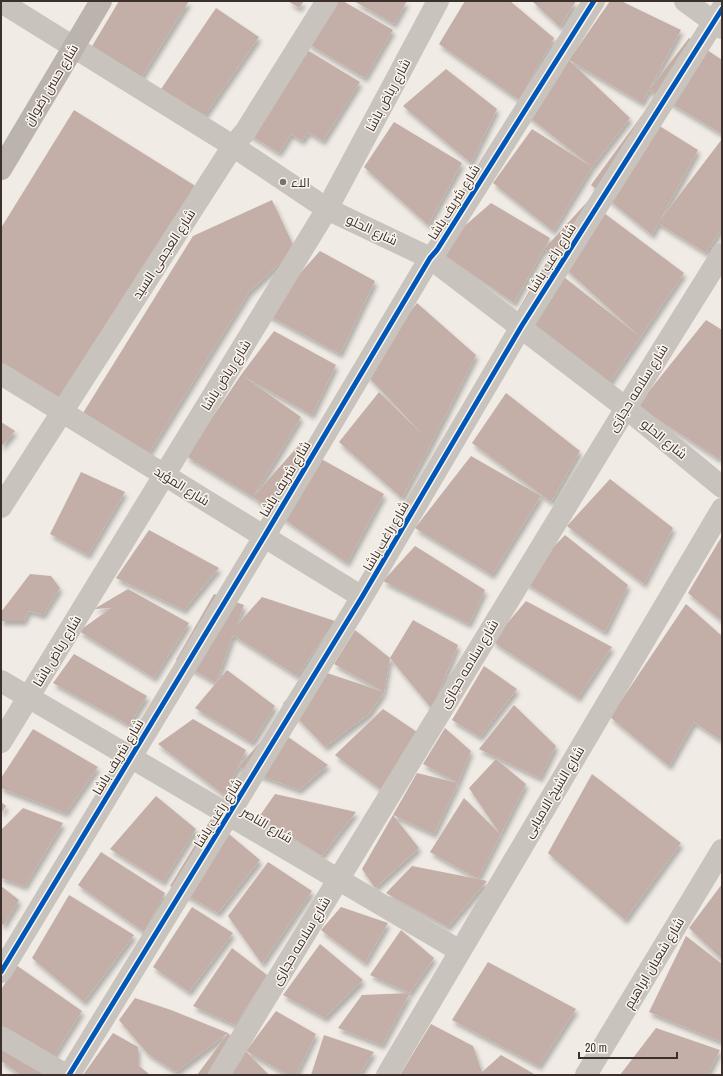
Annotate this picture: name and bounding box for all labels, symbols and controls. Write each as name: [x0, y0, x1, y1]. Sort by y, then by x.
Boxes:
street label: شارع حسن رضوان: [20, 41, 82, 129]
street label: شارع رياض باشا: [362, 56, 414, 134]
street label: شارع شريف باشا: [424, 161, 484, 243]
place label: الاء: [291, 174, 310, 191]
marker: الاء: [278, 177, 288, 187]
street label: شارع العجمى السيد: [129, 206, 199, 302]
street label: شارع الحلو: [344, 211, 400, 249]
street label: شارع راغب باشا: [524, 220, 580, 296]
street label: شارع رياض باشا: [198, 336, 254, 414]
street label: شارع سلامه حجازى: [604, 341, 672, 435]
street label: شارع الحلو: [637, 415, 691, 463]
street label: شارع شريف باشا: [256, 438, 314, 520]
street label: شارع المؤيد: [151, 462, 213, 510]
street label: شارع راغب باشا: [359, 498, 413, 574]
street label: شارع رياض باشا: [29, 612, 85, 690]
street label: شارع سلامه حجازى: [436, 617, 502, 711]
street label: شارع شريف باشا: [89, 716, 147, 798]
street label: شارع الشيخ الامبابى: [520, 743, 588, 841]
street label: شارع راغب باشا: [190, 775, 246, 851]
street label: شارع الناصر: [237, 803, 296, 847]
street label: شارع سلامه حجازى: [268, 894, 334, 988]
street label: شارع شعبان ابراهيم: [620, 914, 689, 1012]
scale bar: [579, 1034, 677, 1060]
text: 20 m: [585, 1040, 607, 1056]

